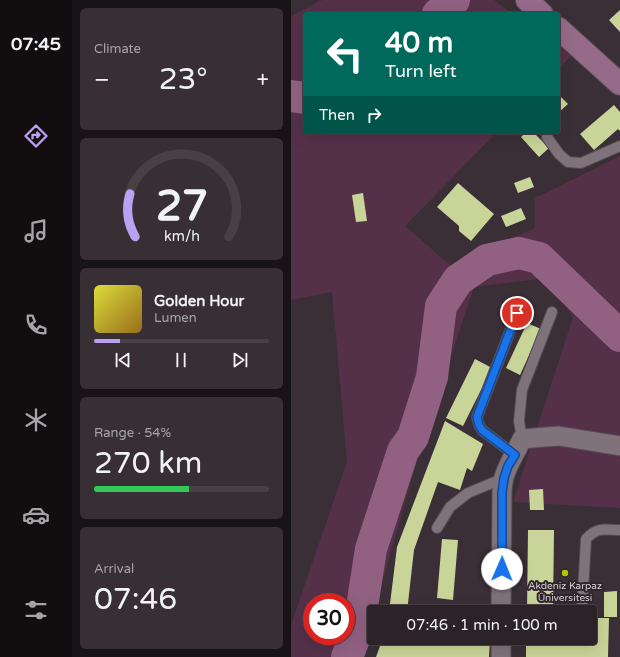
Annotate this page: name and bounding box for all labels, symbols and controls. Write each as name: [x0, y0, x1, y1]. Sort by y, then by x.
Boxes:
text: 40 m: [385, 26, 453, 60]
icon: left: [319, 28, 371, 80]
text: 07:45: [11, 33, 61, 55]
text: Climate: [94, 41, 141, 57]
text: Turn left: [385, 60, 457, 82]
text: 23°: [159, 61, 208, 98]
text: −: [94, 67, 110, 93]
text: +: [257, 67, 269, 93]
icon: right: [363, 104, 385, 126]
text: Then: [319, 106, 355, 124]
icon: directions: [22, 122, 50, 150]
text: 27: [155, 181, 208, 231]
icon: music: [22, 217, 50, 245]
text: km/h: [164, 227, 199, 244]
text: Golden Hour: [154, 292, 244, 310]
pin: [500, 296, 534, 330]
icon: arrive: [506, 302, 528, 324]
text: Lumen: [154, 310, 197, 326]
icon: phone: [22, 311, 50, 339]
icon: previous: [112, 349, 134, 371]
icon: pause: [170, 349, 192, 371]
icon: next: [229, 349, 251, 371]
icon: climate: [22, 406, 50, 434]
text: Range · 54%: [94, 425, 171, 441]
text: 270 km: [94, 445, 202, 482]
icon: car: [22, 501, 50, 529]
position arrow: [481, 548, 523, 590]
text: Arrival: [94, 561, 134, 577]
marker: Akdeniz Karpaz Üniversitesi: [560, 568, 570, 578]
place label: Akdeniz Karpaz Üniversitesi: [528, 580, 602, 604]
text: 07:46: [94, 581, 177, 618]
speed limit sign: 30: [303, 593, 355, 645]
icon: filters: [22, 596, 50, 624]
text: 07:46 · 1 min · 100 m: [407, 616, 557, 634]

